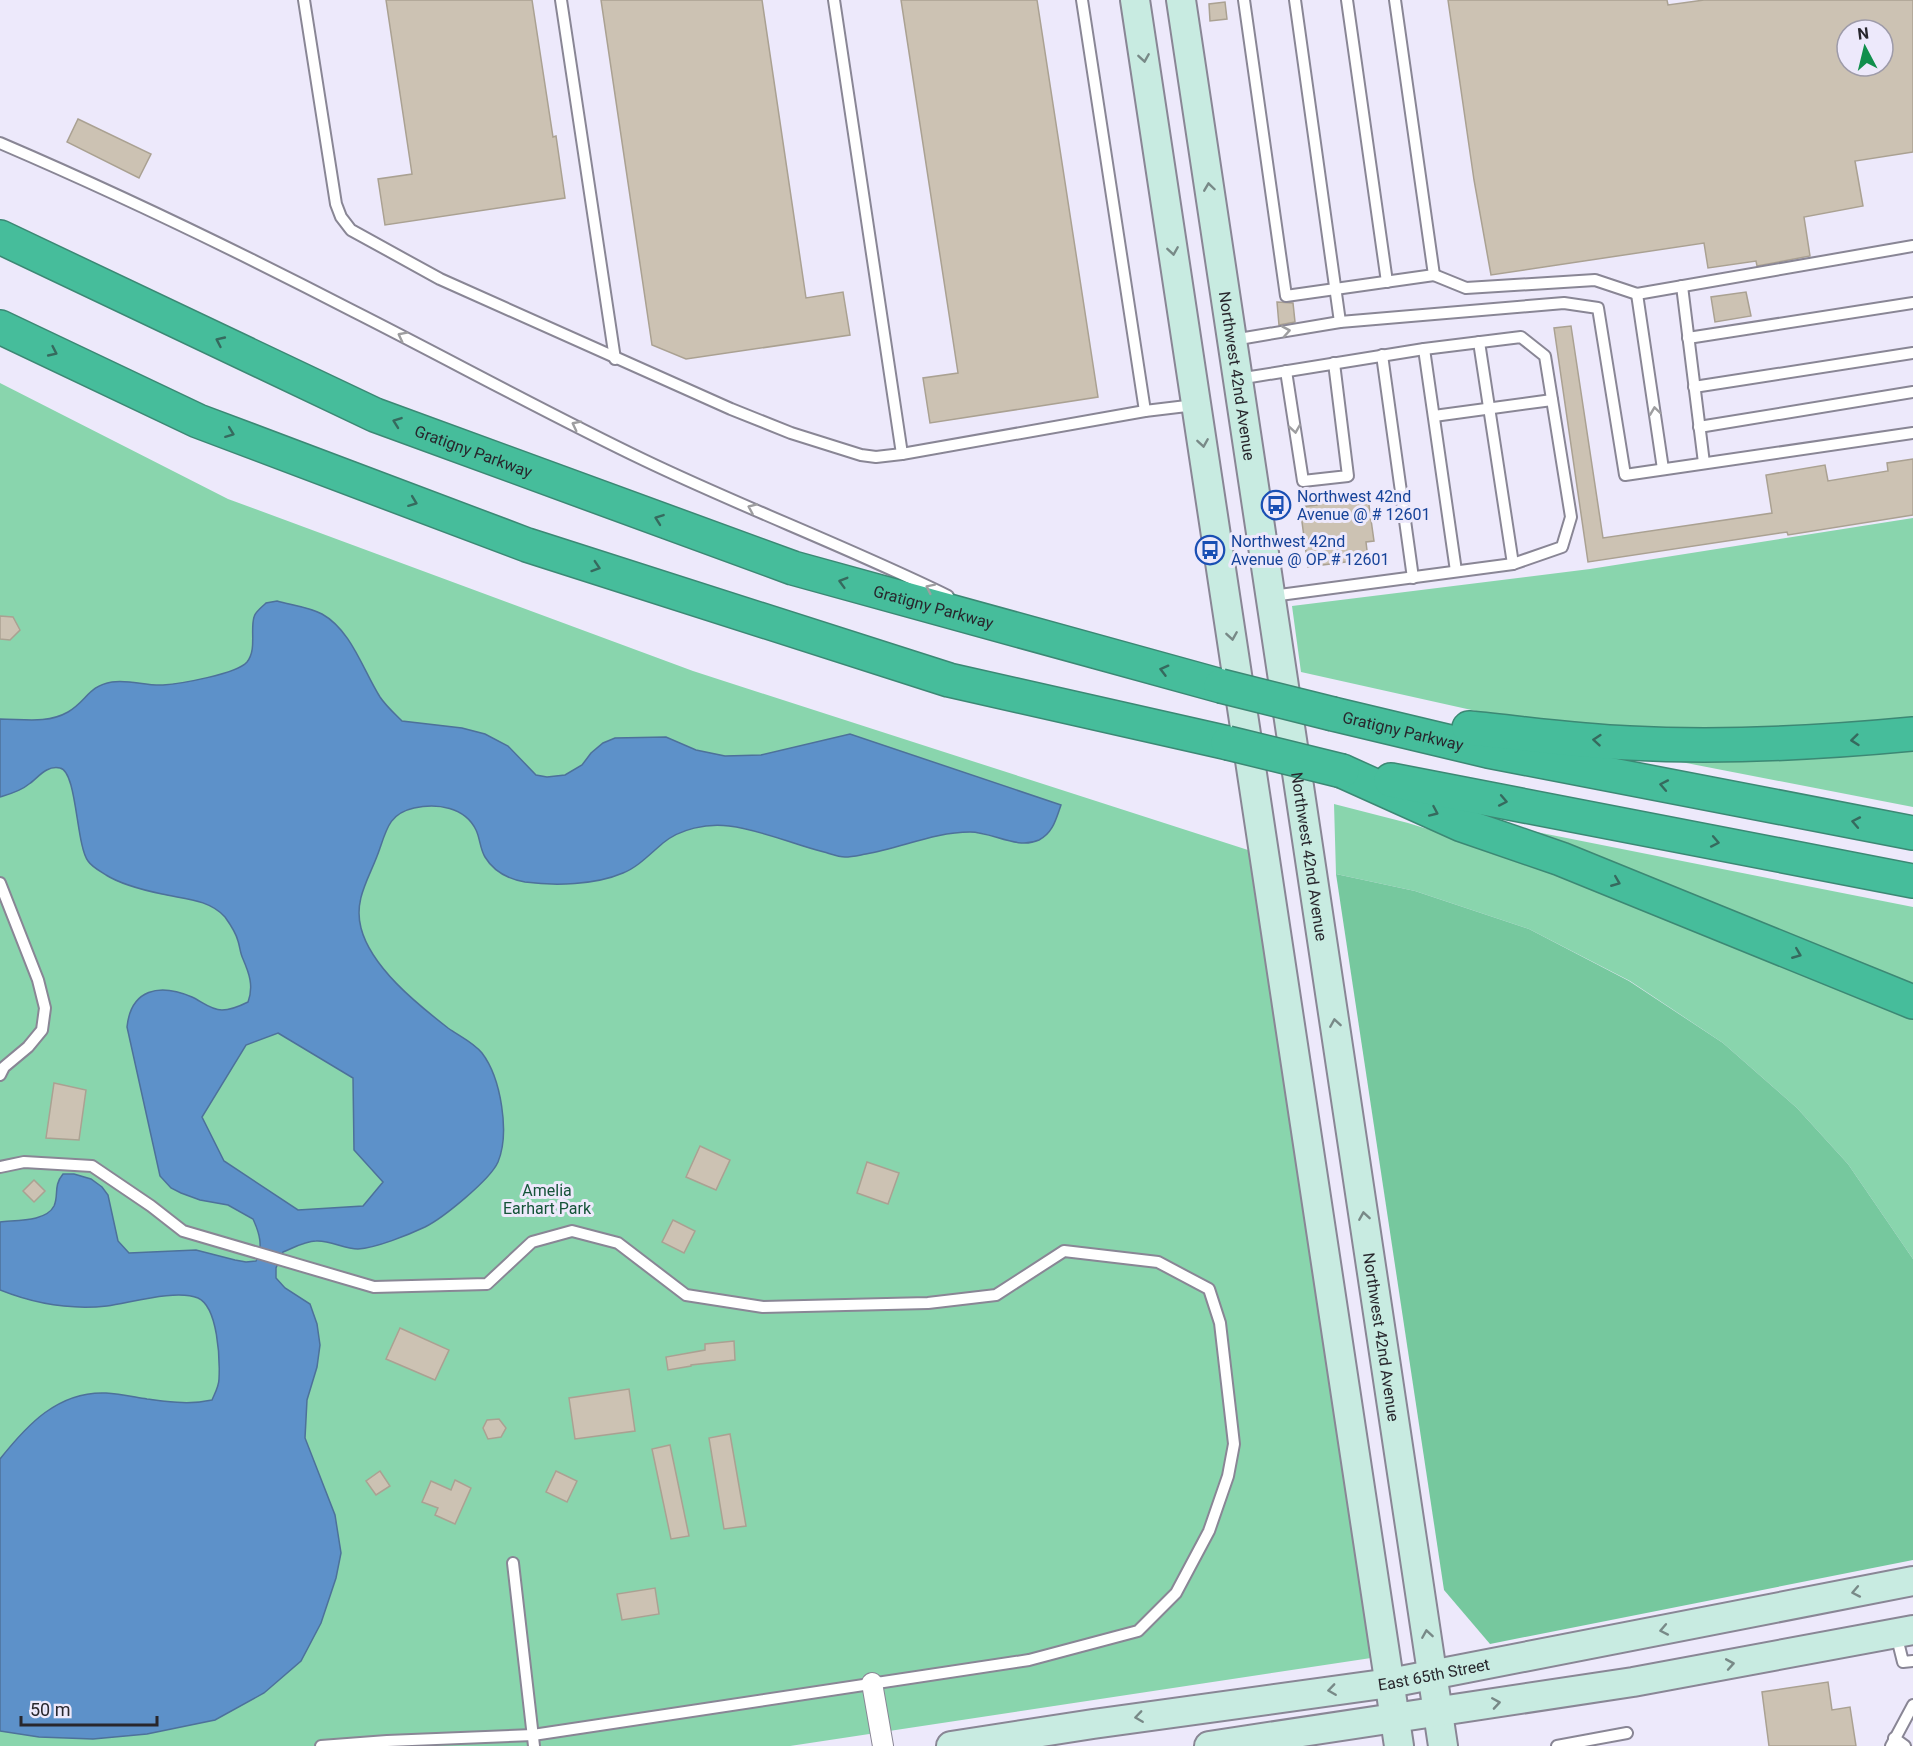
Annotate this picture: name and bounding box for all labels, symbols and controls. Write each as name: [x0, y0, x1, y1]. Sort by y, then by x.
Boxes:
north arrow: [1835, 18, 1895, 78]
text: N: [1856, 23, 1870, 44]
one-way arrow: [1138, 53, 1150, 62]
one-way arrow: [1203, 182, 1215, 191]
one-way arrow: [1167, 246, 1179, 255]
street label: Northwest 42nd Avenue: [1215, 290, 1259, 462]
one-way arrow: [1281, 326, 1290, 338]
one-way arrow: [398, 332, 409, 343]
one-way arrow: [215, 336, 226, 348]
one-way arrow: [46, 345, 57, 357]
one-way arrow: [1649, 407, 1661, 416]
one-way arrow: [392, 417, 403, 430]
street label: Gratigny Parkway: [412, 421, 535, 481]
one-way arrow: [572, 421, 582, 432]
one-way arrow: [1288, 424, 1301, 434]
one-way arrow: [224, 426, 235, 438]
one-way arrow: [1196, 439, 1208, 448]
place label: Northwest 42nd Avenue @ # 12601: [1297, 487, 1430, 524]
bus stop icon: Northwest 42nd Avenue @ # 12601: [1260, 489, 1292, 521]
one-way arrow: [407, 495, 418, 507]
one-way arrow: [748, 503, 759, 515]
one-way arrow: [654, 513, 664, 526]
place label: Northwest 42nd Avenue @ OP # 12601: [1231, 532, 1389, 569]
bus stop icon: Northwest 42nd Avenue @ OP # 12601: [1194, 534, 1226, 566]
one-way arrow: [590, 560, 601, 572]
one-way arrow: [838, 577, 849, 589]
street label: Gratigny Parkway: [871, 581, 996, 632]
one-way arrow: [926, 583, 937, 595]
one-way arrow: [1225, 632, 1237, 641]
one-way arrow: [1160, 665, 1170, 678]
street label: Gratigny Parkway: [1341, 707, 1466, 754]
one-way arrow: [1850, 733, 1859, 746]
one-way arrow: [1593, 734, 1602, 747]
street label: Northwest 42nd Avenue: [1287, 771, 1332, 942]
one-way arrow: [1659, 779, 1669, 792]
one-way arrow: [1498, 794, 1508, 807]
one-way arrow: [1428, 805, 1439, 817]
one-way arrow: [1851, 816, 1860, 828]
one-way arrow: [1710, 835, 1720, 848]
one-way arrow: [1610, 875, 1621, 887]
one-way arrow: [1791, 947, 1802, 959]
one-way arrow: [1329, 1019, 1341, 1028]
park label: Amelia Earhart Park: [503, 1181, 592, 1218]
one-way arrow: [1358, 1211, 1370, 1221]
street label: Northwest 42nd Avenue: [1360, 1251, 1404, 1423]
one-way arrow: [1851, 1585, 1861, 1598]
one-way arrow: [1659, 1623, 1669, 1636]
one-way arrow: [1421, 1629, 1433, 1638]
street label: East 65th Street: [1377, 1654, 1491, 1694]
one-way arrow: [1724, 1658, 1734, 1671]
one-way arrow: [1327, 1684, 1337, 1696]
scale bar: [21, 1689, 158, 1727]
one-way arrow: [1491, 1698, 1501, 1710]
text: 50 m: [30, 1699, 70, 1720]
one-way arrow: [1134, 1711, 1144, 1723]

